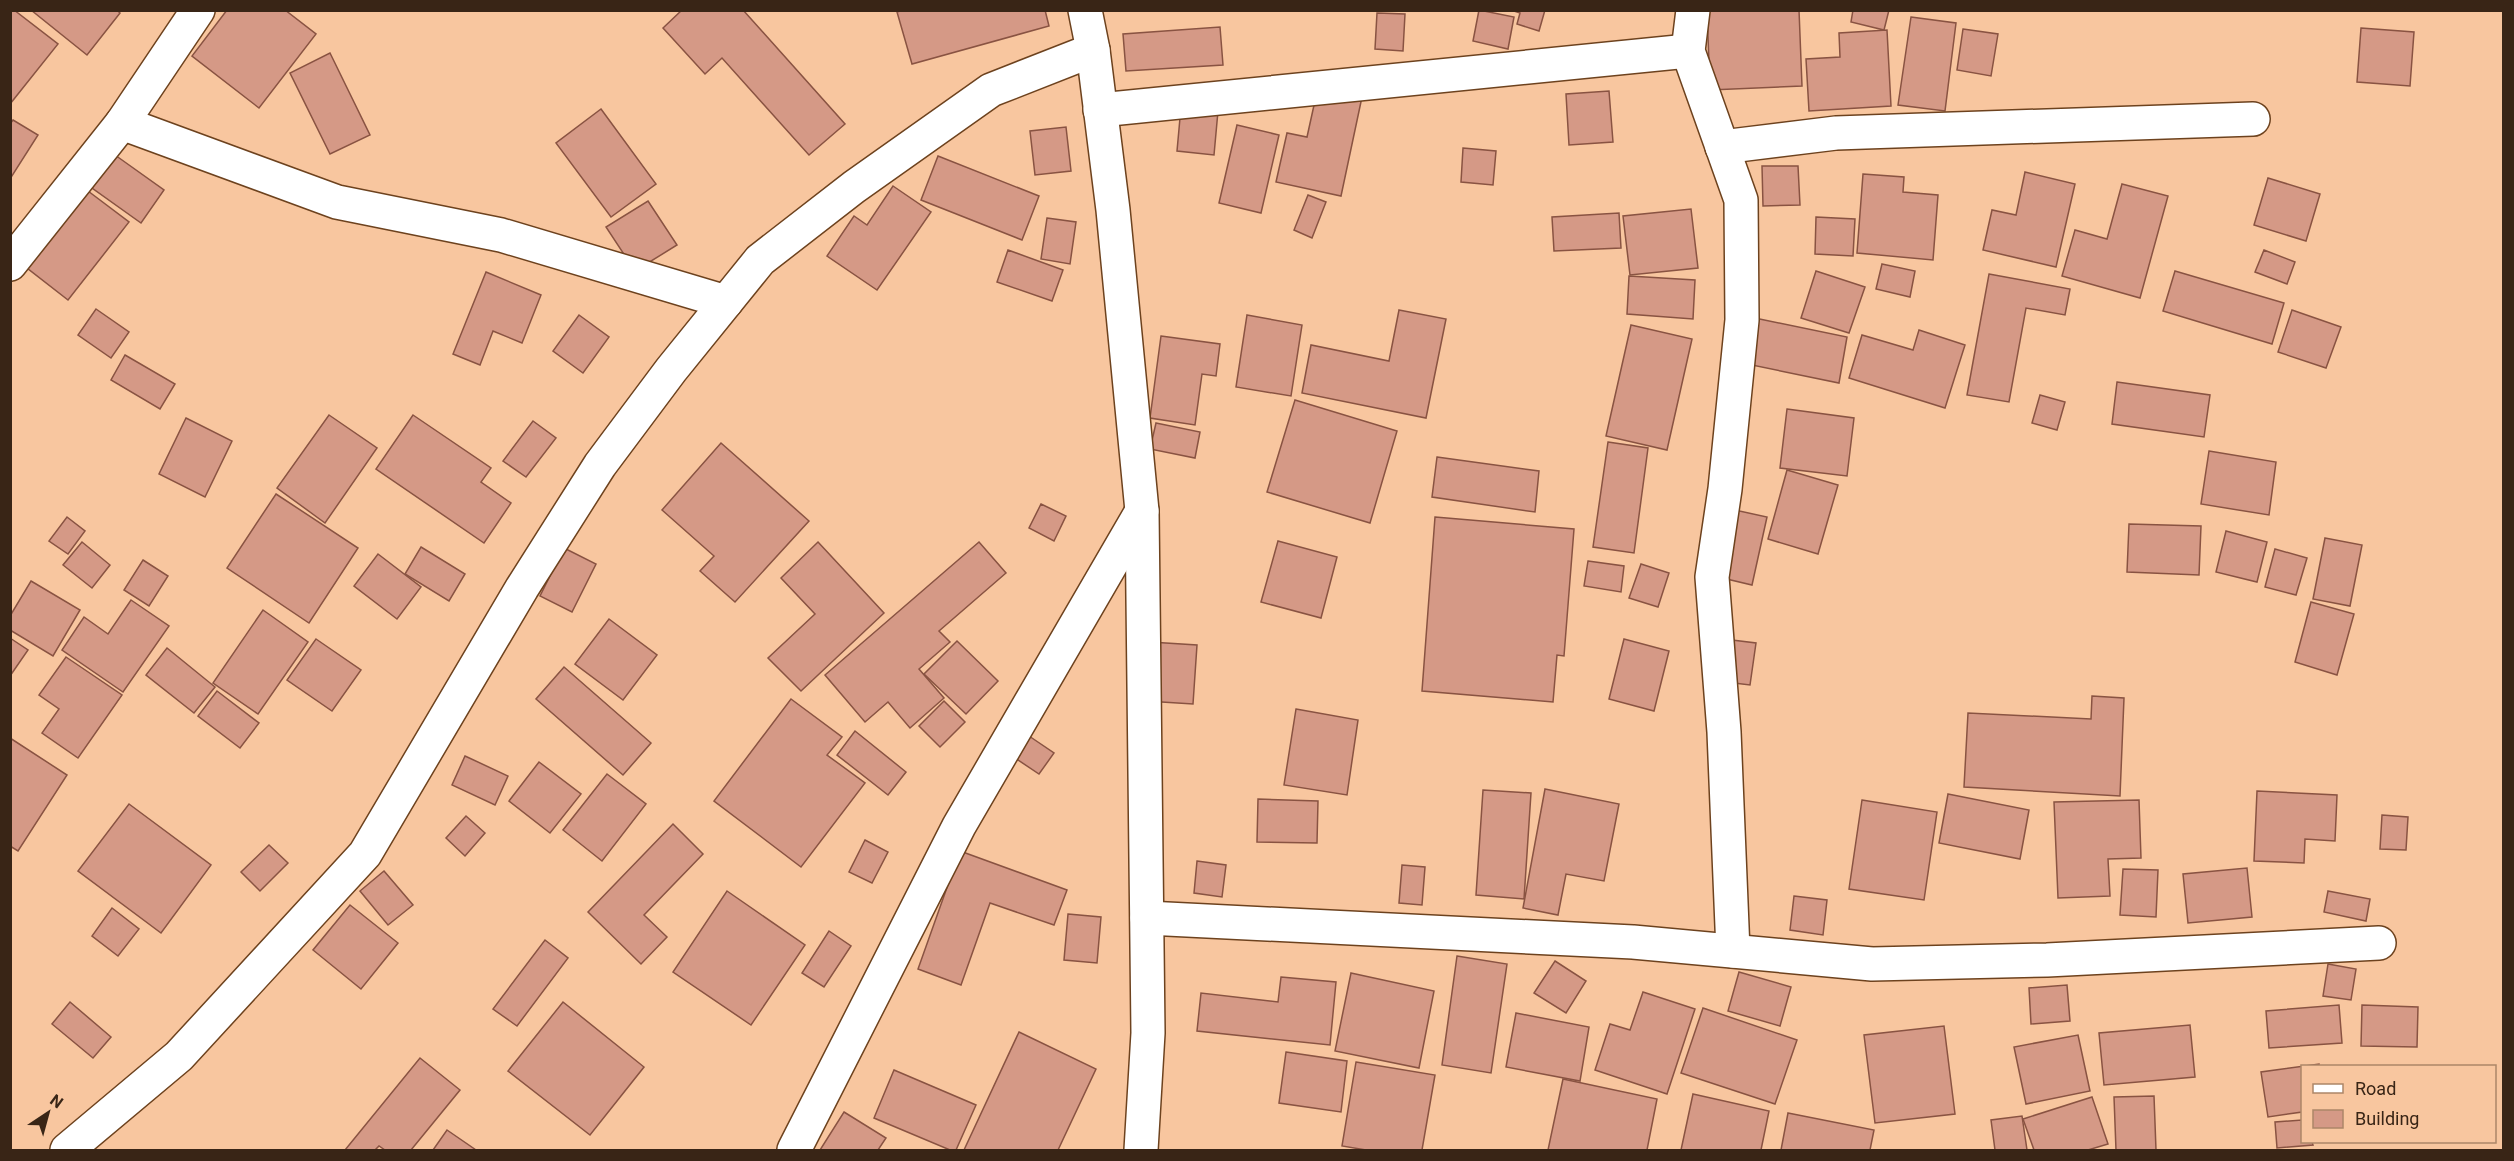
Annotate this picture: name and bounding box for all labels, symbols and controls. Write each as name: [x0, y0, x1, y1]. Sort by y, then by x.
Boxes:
legend: [2301, 1065, 2496, 1143]
text: Road: [2355, 1078, 2396, 1099]
north arrow: [18, 1083, 78, 1143]
text: N: [46, 1090, 67, 1112]
text: Building: [2355, 1108, 2419, 1129]

